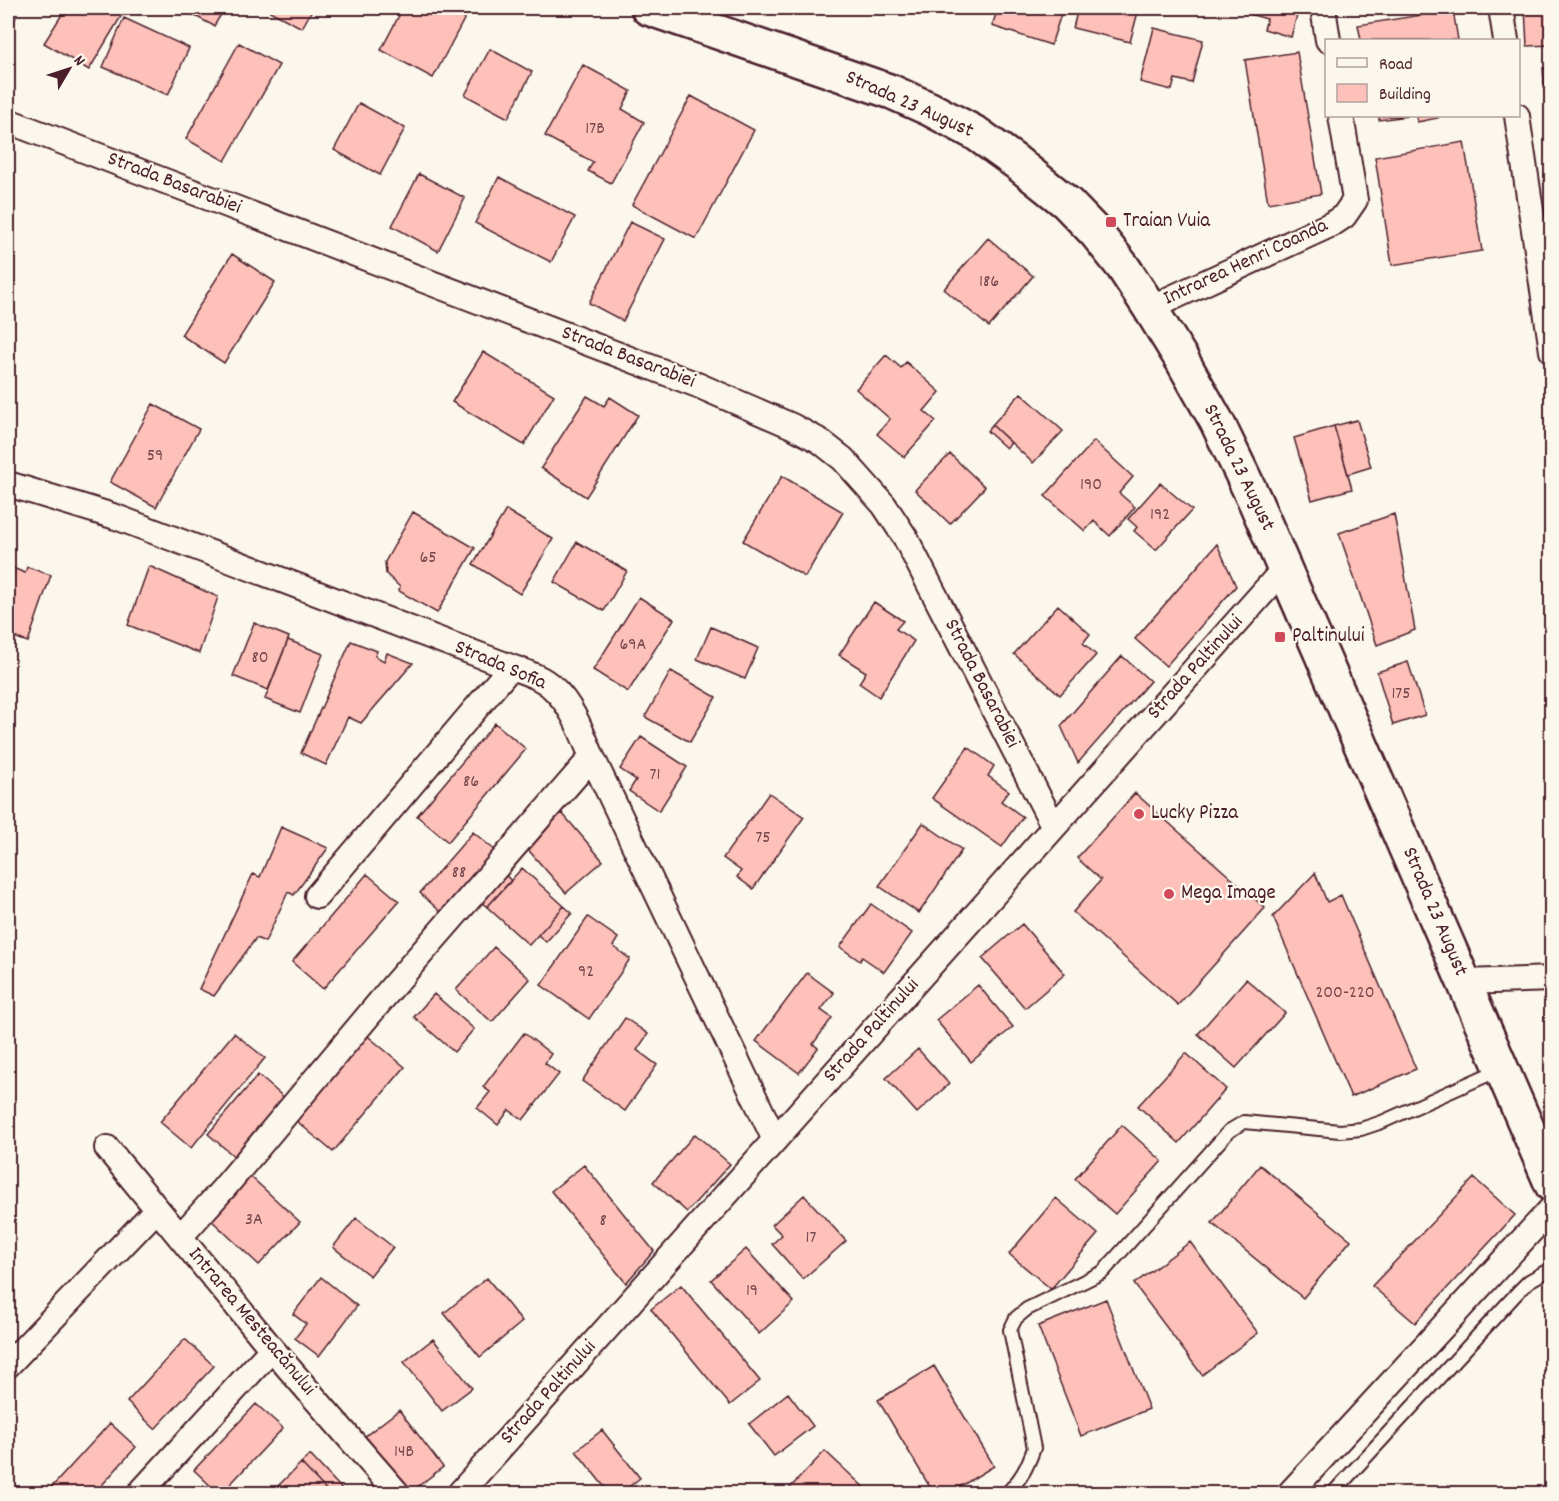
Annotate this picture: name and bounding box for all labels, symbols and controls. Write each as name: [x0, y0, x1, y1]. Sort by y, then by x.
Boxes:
north arrow: [39, 39, 99, 99]
legend: [1325, 39, 1520, 117]
text: N: [67, 51, 90, 72]
text: Road: [1379, 53, 1413, 78]
street label: Strada 23 August: [840, 63, 978, 147]
text: Building: [1379, 83, 1431, 108]
house number: 17B: [585, 117, 605, 142]
street label: Strada Basarabiei: [103, 145, 245, 223]
place label: Traian Vuia: [1123, 207, 1211, 237]
street label: Intrarea Henri Coanda: [1159, 211, 1334, 314]
marker: Traian Vuia: [1104, 215, 1118, 229]
house number: 186: [979, 270, 999, 295]
street label: Strada Basarabiei: [557, 319, 699, 397]
street label: Strada 23 August: [1194, 399, 1282, 537]
house number: 59: [147, 444, 163, 469]
house number: 190: [1080, 473, 1102, 498]
house number: 192: [1150, 503, 1170, 528]
house number: 65: [419, 546, 437, 571]
street label: Strada Paltinului: [1141, 609, 1251, 727]
street label: Strada Basarabiei: [936, 614, 1027, 754]
place label: Paltinului: [1292, 622, 1365, 652]
marker: Paltinului: [1273, 630, 1287, 644]
street label: Strada Sofia: [449, 633, 552, 699]
house number: 69A: [620, 633, 647, 658]
house number: 80: [251, 646, 269, 671]
house number: 175: [1391, 682, 1411, 707]
house number: 71: [650, 763, 660, 788]
house number: 86: [463, 770, 479, 795]
place label: Lucky Pizza: [1151, 799, 1239, 829]
marker: Lucky Pizza: [1132, 807, 1146, 821]
house number: 75: [755, 826, 771, 851]
street label: Strada 23 August: [1393, 843, 1475, 982]
house number: 88: [452, 861, 466, 886]
place label: Mega Image: [1181, 879, 1276, 909]
marker: Mega Image: [1162, 887, 1176, 901]
house number: 92: [578, 960, 594, 985]
street label: Strada Paltinului: [817, 972, 927, 1090]
house number: 200-220: [1315, 981, 1375, 1006]
house number: 3A: [245, 1208, 263, 1233]
house number: 8: [599, 1209, 607, 1234]
house number: 17: [806, 1226, 817, 1251]
street label: Intrarea Mesteacănului: [180, 1241, 322, 1403]
house number: 19: [746, 1279, 758, 1304]
street label: Strada Paltinului: [494, 1334, 604, 1452]
house number: 14B: [394, 1440, 414, 1465]

